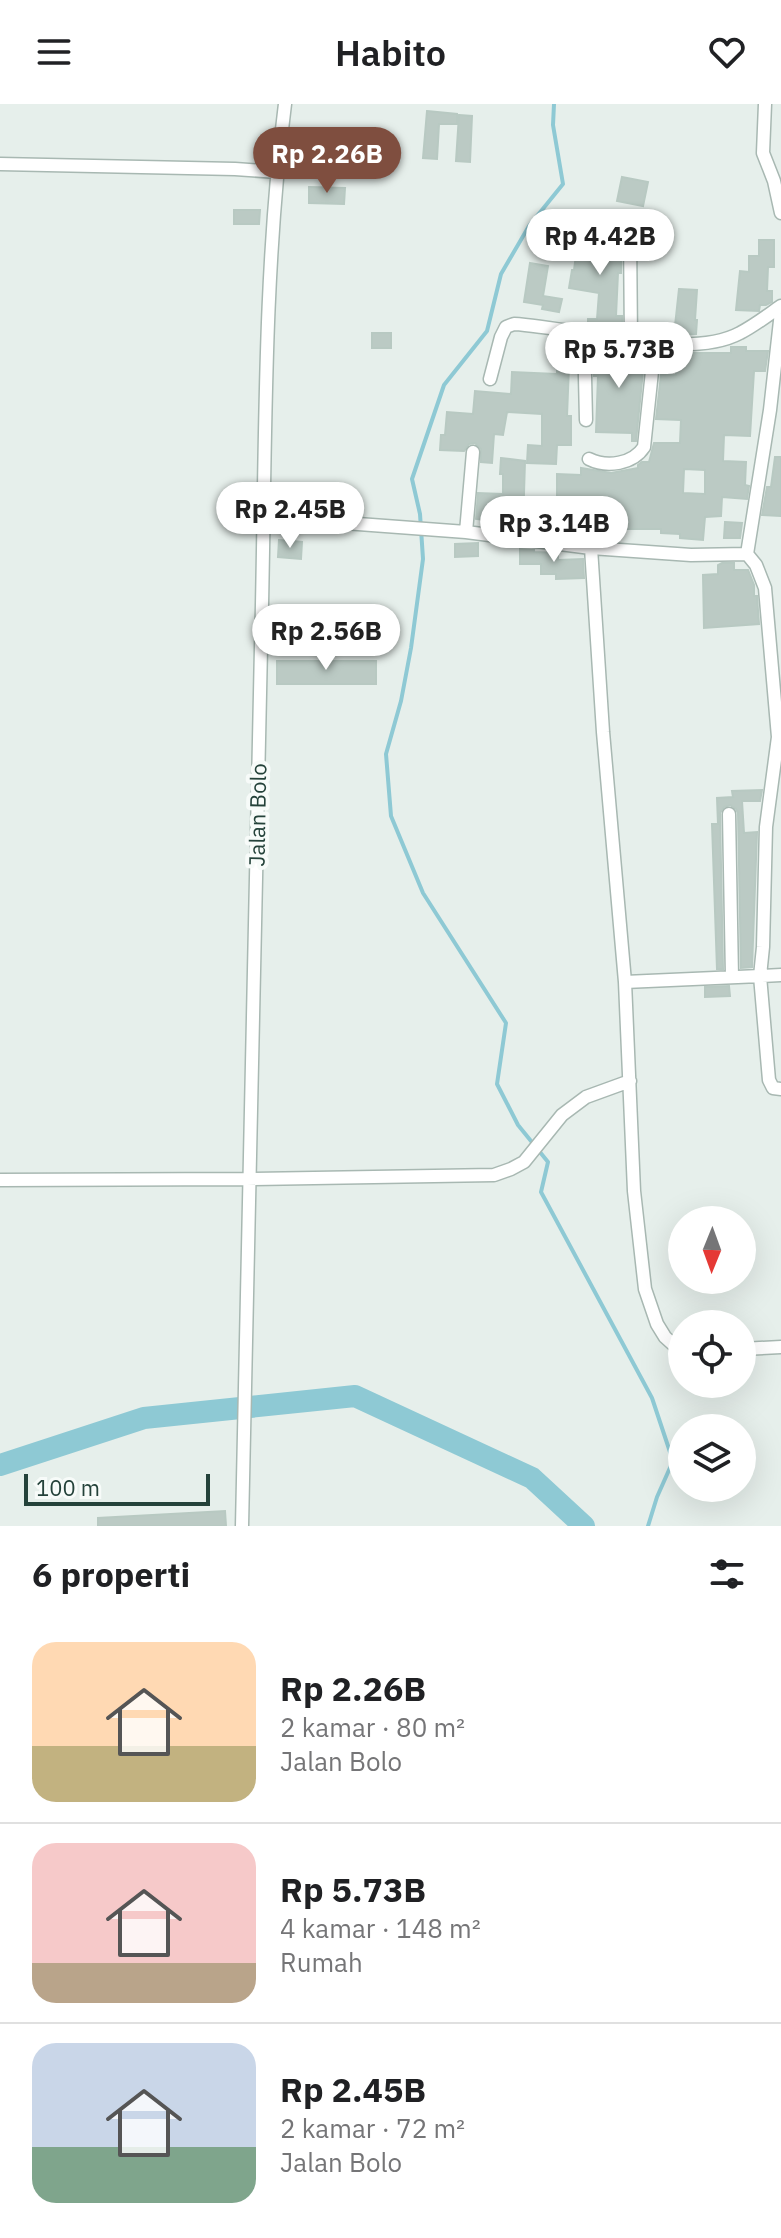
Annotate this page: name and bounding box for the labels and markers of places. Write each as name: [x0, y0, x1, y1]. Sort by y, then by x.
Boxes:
pin: Rp 2.26B: [244, 127, 410, 195]
pin: Rp 4.42B: [517, 209, 683, 277]
pin: Rp 5.73B: [536, 322, 702, 390]
pin: Rp 2.45B: [207, 482, 373, 550]
pin: Rp 3.14B: [471, 496, 637, 564]
pin: Rp 2.56B: [243, 604, 409, 672]

